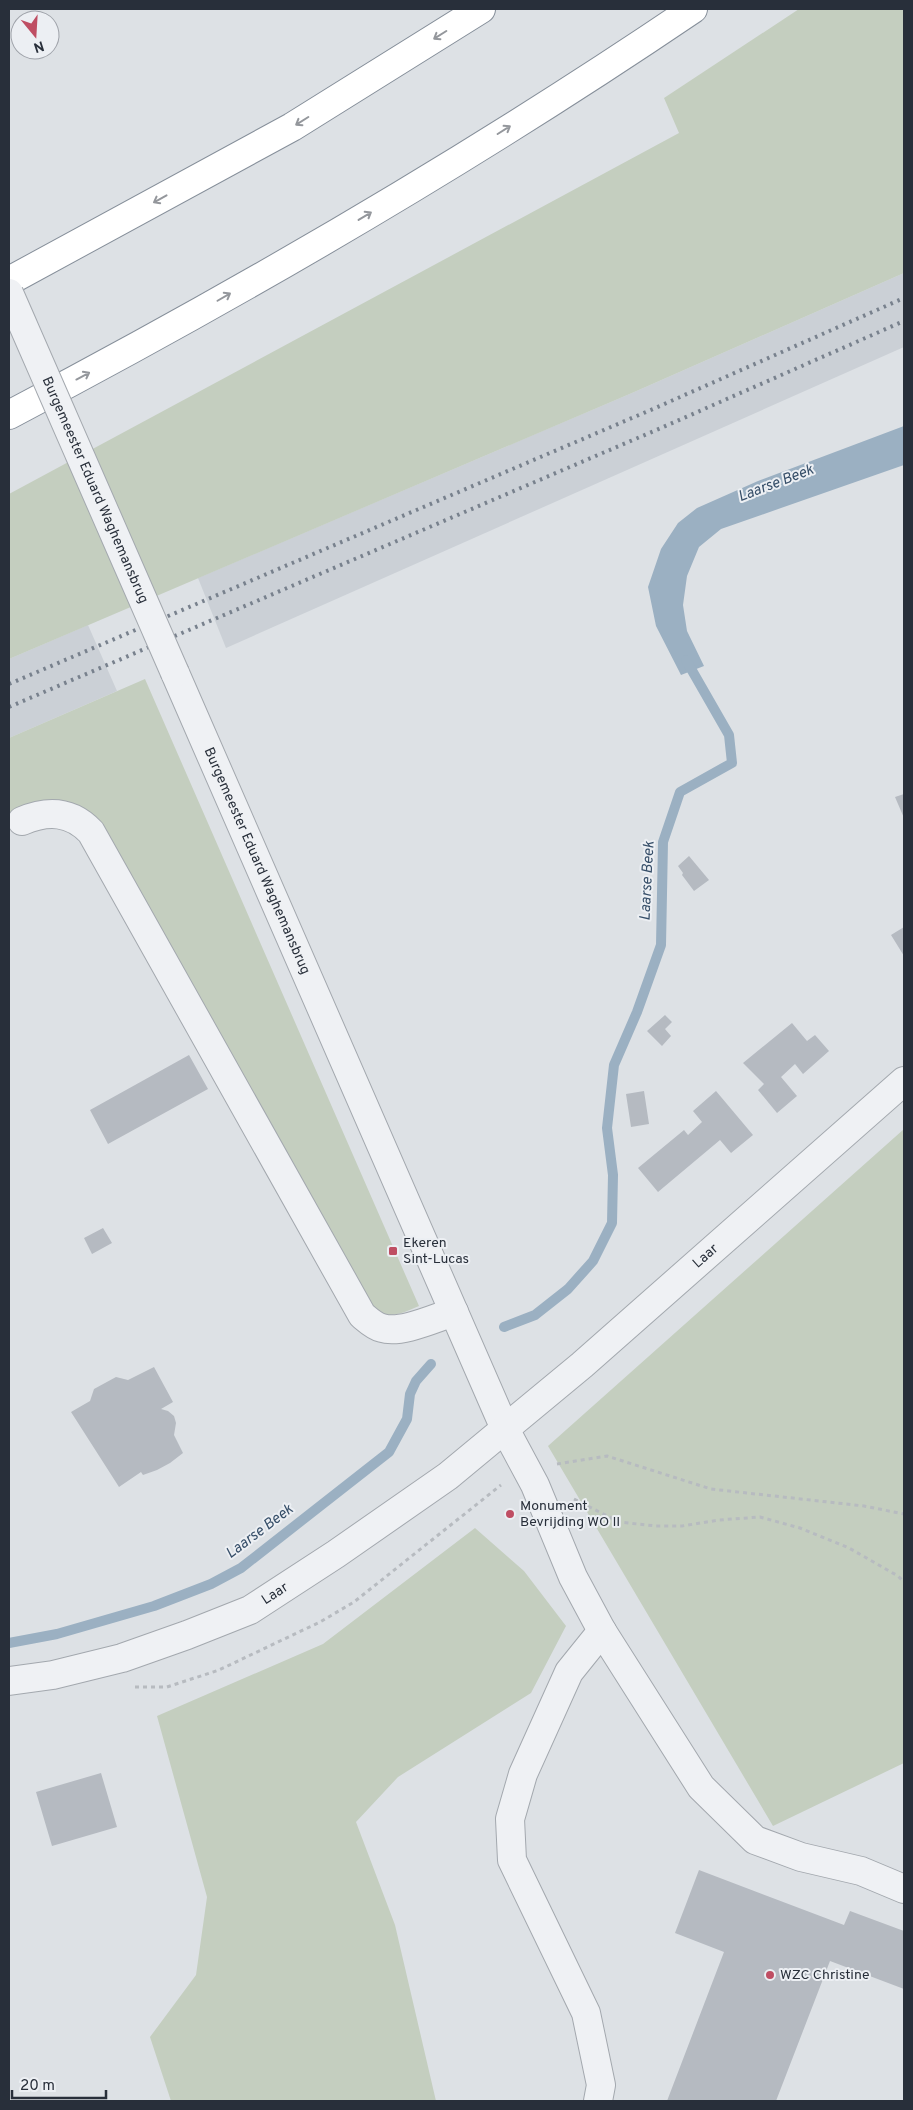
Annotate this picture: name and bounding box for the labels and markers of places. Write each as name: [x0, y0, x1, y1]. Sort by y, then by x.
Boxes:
place label: Ekeren Sint-Lucas: [403, 1235, 469, 1268]
marker: Ekeren Sint-Lucas: [387, 1245, 399, 1257]
place label: Monument Bevrijding WO II: [520, 1498, 620, 1531]
marker: Monument Bevrijding WO II: [504, 1508, 516, 1520]
place label: WZC Christine: [780, 1967, 870, 1984]
marker: WZC Christine: [764, 1969, 776, 1981]

